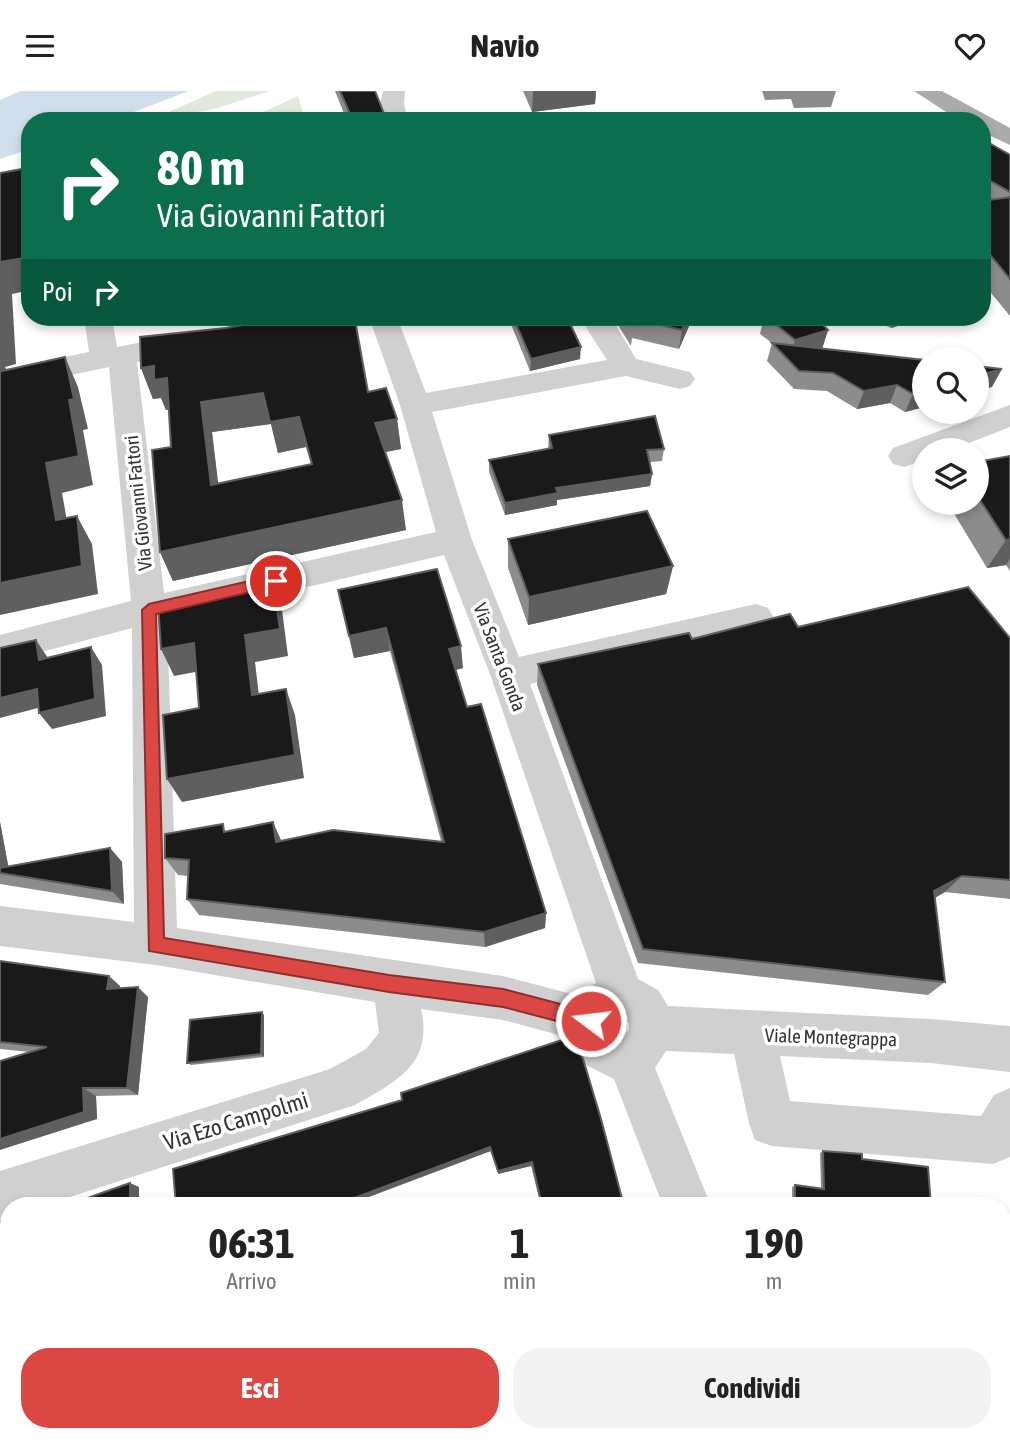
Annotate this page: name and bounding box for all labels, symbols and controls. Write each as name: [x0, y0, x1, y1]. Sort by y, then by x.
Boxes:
icon: menu: [21, 27, 59, 65]
text: Navio: [470, 27, 540, 64]
icon: heart: [951, 27, 989, 65]
text: 80 m: [157, 139, 245, 195]
icon: right: [42, 140, 133, 231]
text: Via Giovanni Fattori: [157, 197, 386, 234]
icon: right: [87, 273, 125, 311]
text: Poi: [42, 277, 73, 307]
map controls: [912, 347, 989, 515]
button: search: [912, 347, 989, 424]
street label: Via Giovanni Fattori: [120, 434, 156, 572]
button: layers: [912, 438, 989, 515]
pin: [246, 551, 306, 611]
icon: arrive: [257, 562, 295, 600]
street label: Via Santa Gonda: [469, 600, 531, 714]
position arrow: [554, 984, 628, 1058]
street label: Viale Montegrappa: [764, 1024, 898, 1050]
street label: Via Ezo Campolmi: [161, 1087, 311, 1155]
text: 06:31: [208, 1219, 295, 1267]
text: 1: [510, 1219, 529, 1267]
text: 190: [744, 1219, 804, 1267]
text: Arrivo: [226, 1268, 277, 1294]
text: min: [503, 1268, 536, 1294]
text: m: [766, 1268, 782, 1294]
button: Esci: [21, 1348, 499, 1428]
button: Condividi: [513, 1348, 991, 1428]

